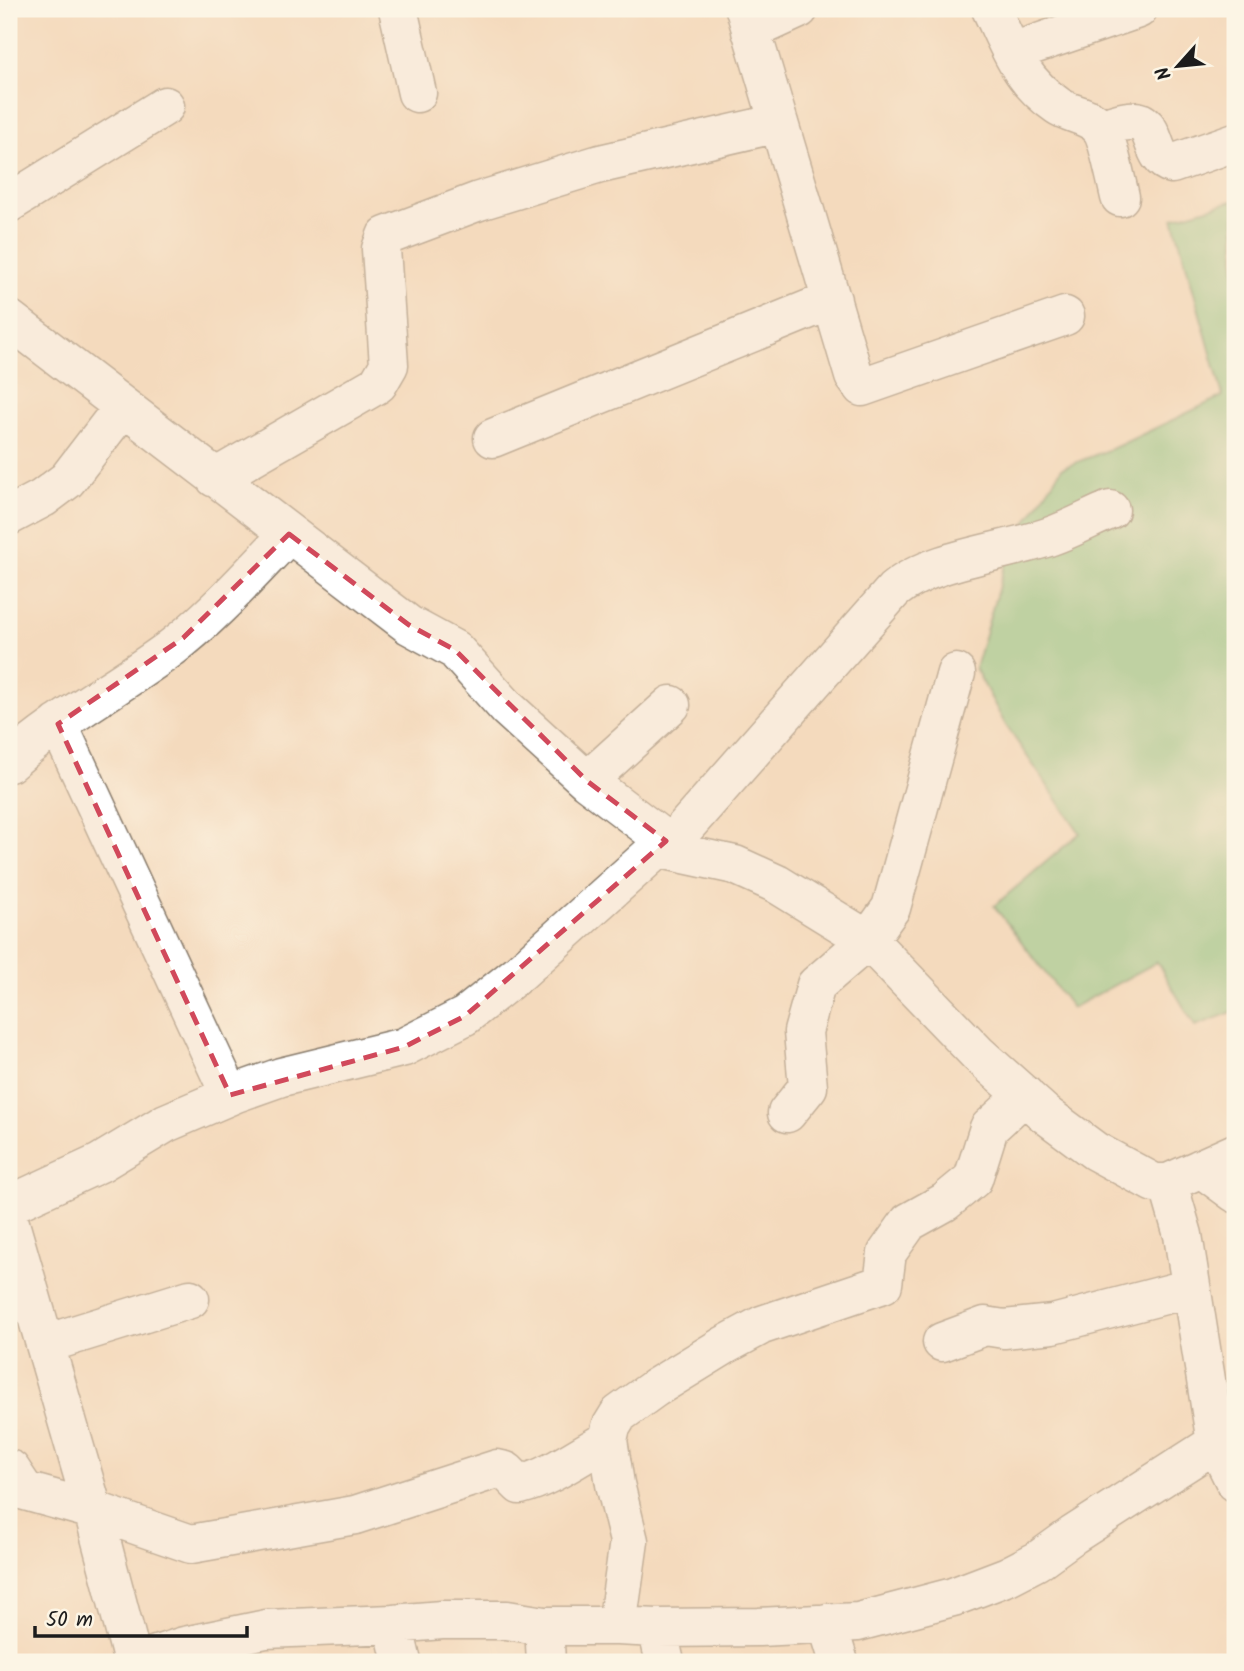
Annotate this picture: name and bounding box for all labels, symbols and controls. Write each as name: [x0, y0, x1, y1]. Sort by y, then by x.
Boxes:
north arrow: [1142, 32, 1212, 102]
text: N: [1149, 61, 1181, 85]
scale bar: [35, 1594, 247, 1638]
text: 50 m: [46, 1604, 93, 1637]

